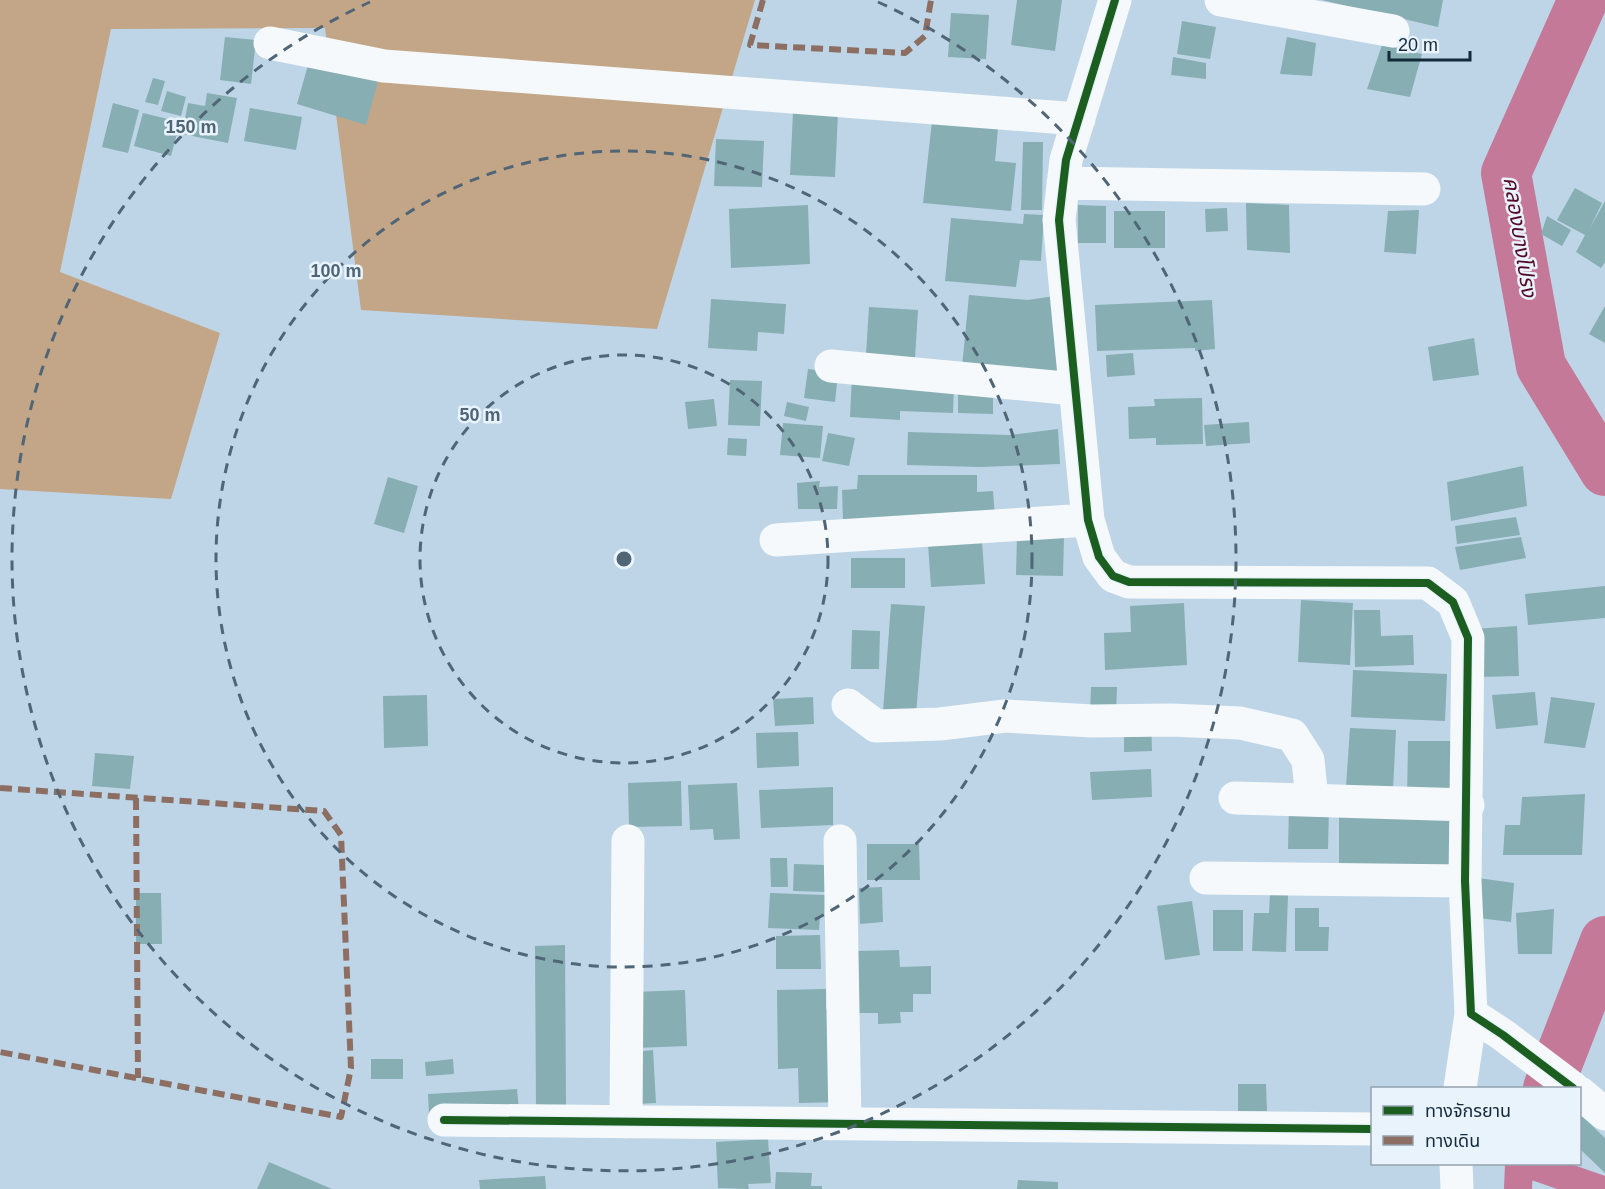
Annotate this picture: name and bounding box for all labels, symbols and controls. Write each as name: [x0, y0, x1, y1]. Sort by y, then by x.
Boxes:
scale bar: [1389, 24, 1470, 62]
text: 20 m: [1398, 35, 1438, 55]
text: 150 m: [165, 117, 217, 137]
water label: คลองบางโปรง: [1500, 175, 1542, 300]
text: 100 m: [310, 261, 362, 281]
text: 50 m: [459, 405, 501, 425]
centre of rings: [614, 549, 634, 569]
legend: [1371, 1087, 1581, 1165]
text: ทางจักรยาน: [1425, 1101, 1511, 1121]
text: ทางเดิน: [1425, 1131, 1480, 1151]

